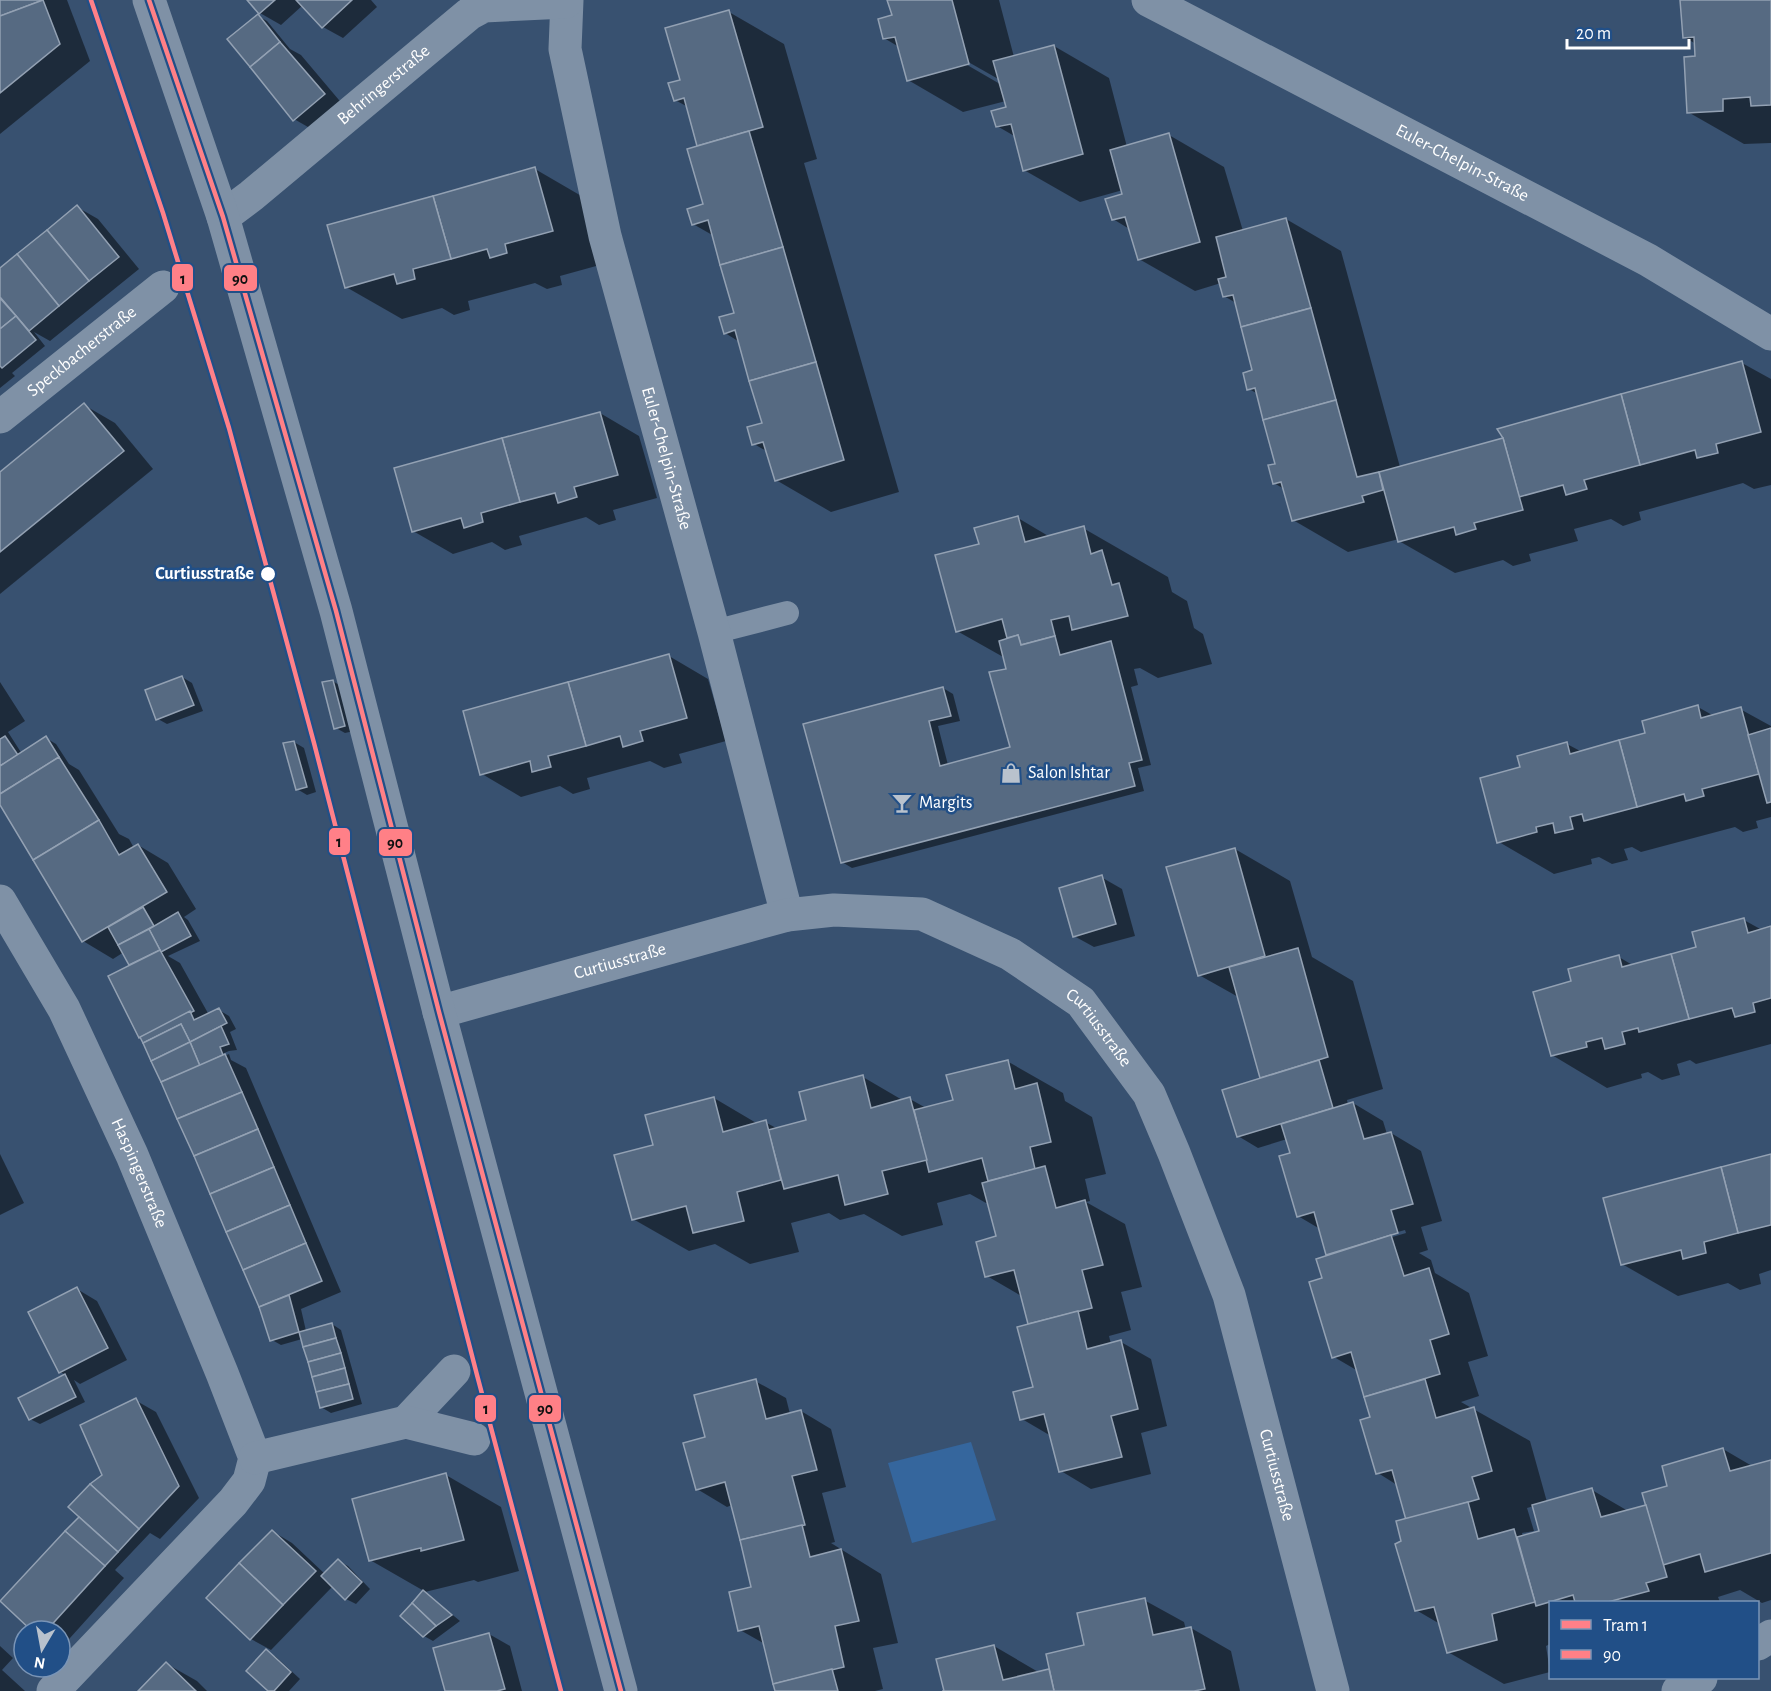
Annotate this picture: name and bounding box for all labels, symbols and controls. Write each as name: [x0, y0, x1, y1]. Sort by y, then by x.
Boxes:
scale bar: [1567, 12, 1688, 50]
text: 20 m: [1576, 25, 1611, 43]
street label: Behringerstraße: [334, 42, 433, 129]
street label: Euler-Chelpin-Straße: [1393, 121, 1532, 205]
line badge: 1: [171, 263, 194, 292]
line badge: 90: [223, 264, 258, 292]
text: 1: [180, 271, 186, 287]
text: 90: [232, 271, 248, 287]
street label: Speckbacherstraße: [24, 303, 140, 400]
street label: Euler-Chelpin-Straße: [638, 385, 694, 532]
place label: Curtiusstraße: [155, 565, 254, 583]
marker: Curtiusstraße: [259, 565, 277, 583]
shop icon: Salon Ishtar: [999, 761, 1023, 785]
place label: Salon Ishtar: [1028, 764, 1110, 782]
bar icon: Margits: [890, 791, 914, 815]
place label: Margits: [919, 794, 973, 812]
line badge: 1: [328, 827, 351, 856]
line badge: 90: [378, 828, 413, 857]
text: 1: [336, 834, 342, 850]
text: 90: [387, 835, 403, 851]
street label: Curtiusstraße: [572, 940, 668, 983]
street label: Curtiusstraße: [1062, 985, 1135, 1070]
street label: Haspingerstraße: [107, 1116, 170, 1231]
line badge: 1: [474, 1394, 497, 1423]
line badge: 90: [528, 1394, 562, 1423]
text: 1: [483, 1401, 489, 1417]
text: 90: [537, 1401, 553, 1417]
street label: Curtiusstraße: [1256, 1427, 1297, 1523]
legend: [1549, 1601, 1759, 1679]
text: Tram 1: [1603, 1617, 1648, 1635]
north arrow: [12, 1619, 72, 1679]
text: 90: [1603, 1647, 1621, 1665]
text: N: [33, 1654, 46, 1672]

